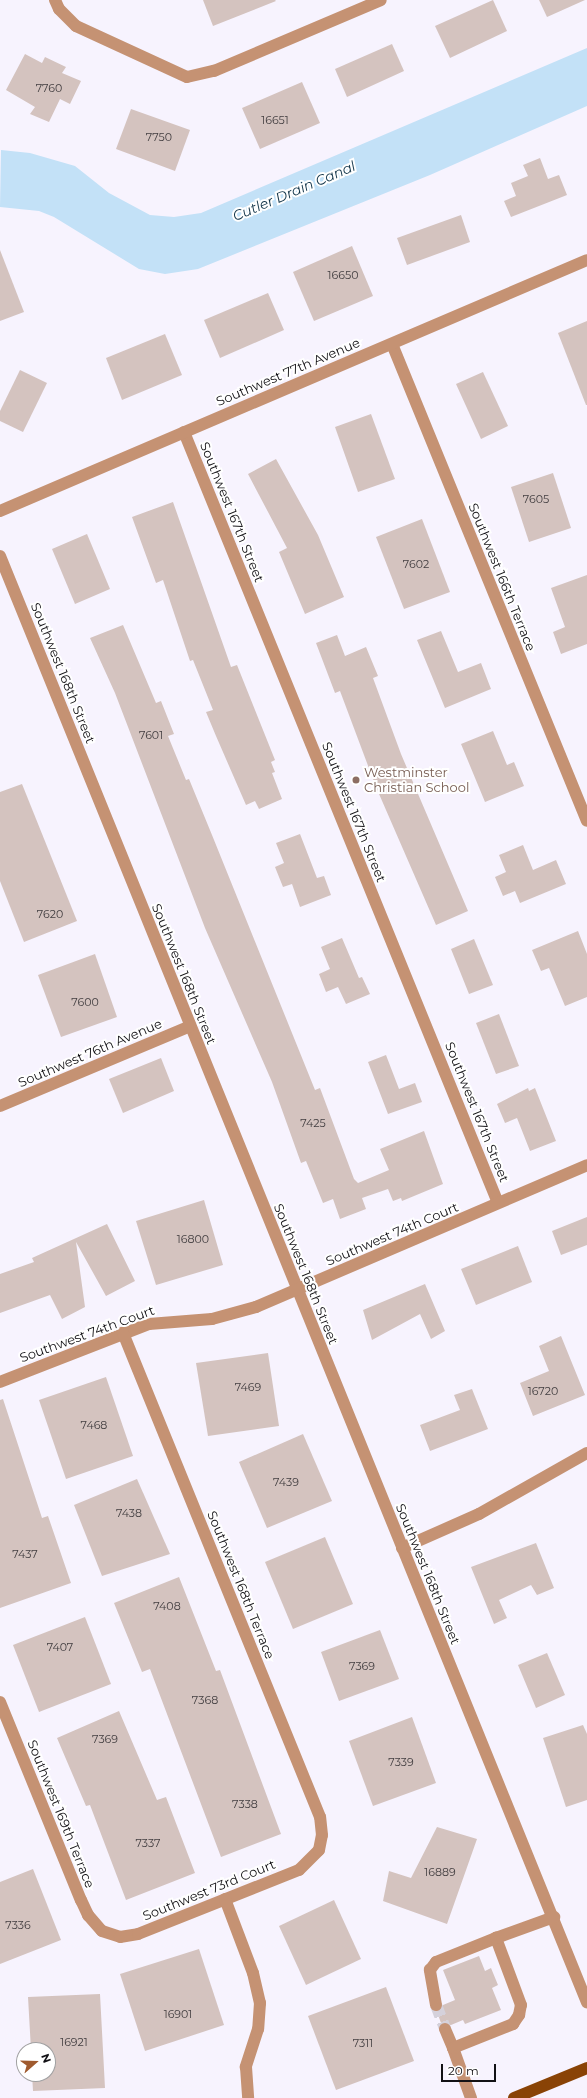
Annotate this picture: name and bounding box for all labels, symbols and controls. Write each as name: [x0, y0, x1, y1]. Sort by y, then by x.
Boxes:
house number: 7760: [36, 81, 62, 95]
house number: 16651: [261, 113, 289, 127]
house number: 7750: [146, 130, 172, 144]
water label: Cutler Drain Canal: [230, 158, 358, 224]
house number: 16650: [328, 268, 358, 282]
street label: Southwest 77th Avenue: [214, 335, 362, 409]
street label: Southwest 167th Street: [197, 440, 267, 584]
house number: 7605: [523, 492, 549, 506]
street label: Southwest 166th Terrace: [465, 501, 539, 653]
house number: 7602: [403, 557, 429, 571]
street label: Southwest 168th Street: [28, 600, 98, 746]
house number: 7601: [139, 728, 163, 742]
street label: Southwest 167th Street: [319, 740, 389, 884]
place label: Westminster Christian School: [364, 765, 469, 796]
marker: Westminster Christian School: [351, 775, 361, 785]
street label: Southwest 168th Street: [149, 901, 219, 1047]
house number: 7620: [37, 907, 63, 921]
house number: 7600: [71, 995, 99, 1009]
street label: Southwest 76th Avenue: [16, 1016, 164, 1090]
street label: Southwest 167th Street: [442, 1040, 512, 1184]
house number: 7425: [300, 1116, 326, 1130]
street label: Southwest 74th Court: [323, 1199, 461, 1269]
street label: Southwest 168th Street: [271, 1201, 341, 1347]
house number: 16800: [177, 1232, 209, 1246]
street label: Southwest 74th Court: [17, 1302, 157, 1366]
house number: 7469: [235, 1380, 261, 1394]
house number: 16720: [528, 1384, 558, 1398]
house number: 7468: [81, 1418, 107, 1432]
house number: 7439: [273, 1475, 299, 1489]
street label: Southwest 168th Street: [393, 1501, 463, 1647]
house number: 7438: [116, 1506, 142, 1520]
street label: Southwest 168th Terrace: [204, 1509, 278, 1661]
house number: 7437: [12, 1547, 38, 1561]
house number: 7408: [153, 1599, 181, 1613]
house number: 7407: [47, 1640, 73, 1654]
house number: 7369: [349, 1659, 375, 1673]
house number: 7368: [192, 1693, 218, 1707]
house number: 7369: [92, 1732, 118, 1746]
street label: Southwest 169th Terrace: [24, 1738, 98, 1890]
house number: 7339: [388, 1755, 414, 1769]
house number: 7338: [232, 1797, 258, 1811]
house number: 7337: [135, 1836, 161, 1850]
street label: Southwest 73rd Court: [140, 1856, 278, 1924]
house number: 16889: [424, 1865, 456, 1879]
house number: 7336: [5, 1918, 31, 1932]
house number: 16901: [164, 2007, 192, 2021]
house number: 16921: [60, 2035, 88, 2049]
house number: 7311: [353, 2036, 373, 2050]
north arrow: [16, 2042, 56, 2082]
text: N: [38, 2052, 54, 2065]
scale bar: [443, 2056, 498, 2082]
text: 20 m: [448, 2063, 479, 2078]

